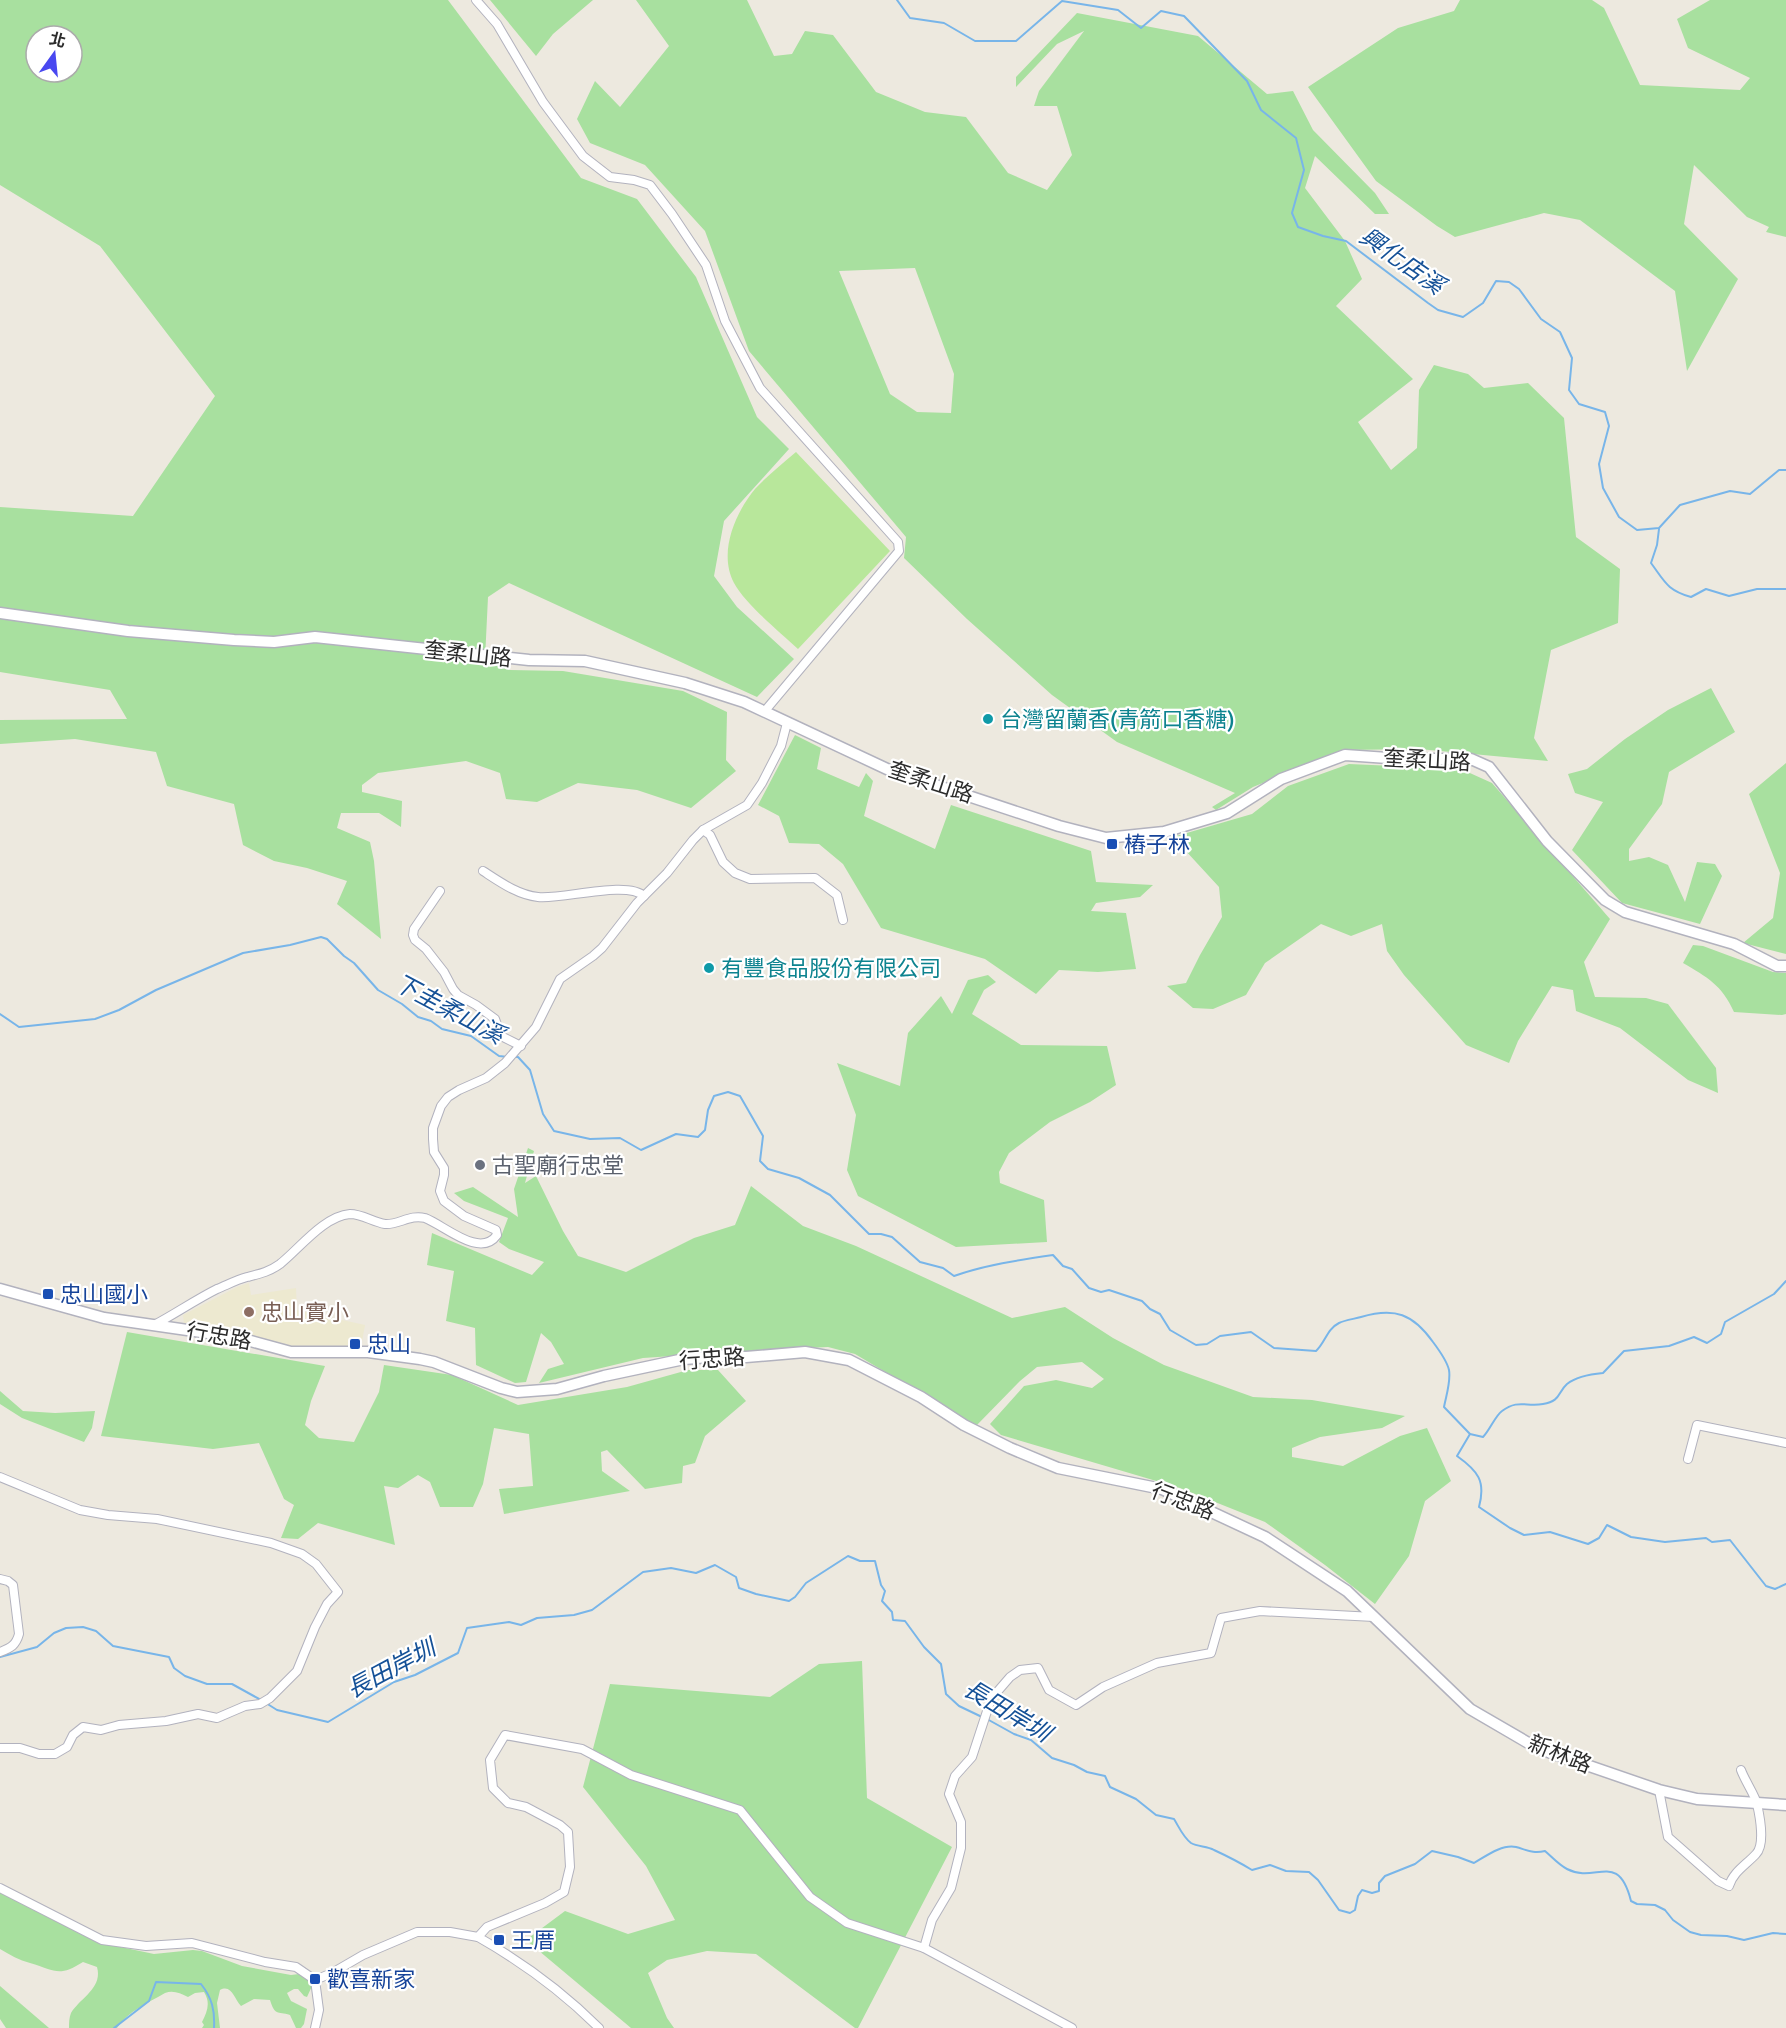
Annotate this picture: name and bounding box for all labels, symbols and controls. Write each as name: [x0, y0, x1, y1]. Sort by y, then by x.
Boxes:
north arrow: [24, 24, 84, 84]
text: 北: [47, 29, 68, 52]
water label: 興化店溪: [1354, 221, 1452, 303]
street label: 奎柔山路: [423, 636, 513, 672]
place label: 台灣留蘭香(青箭口香糖): [1000, 706, 1235, 733]
marker: 台灣留蘭香(青箭口香糖): [981, 712, 995, 726]
street label: 奎柔山路: [1382, 744, 1472, 776]
street label: 奎柔山路: [885, 756, 977, 808]
place label: 樁子林: [1124, 831, 1190, 858]
marker: 樁子林: [1105, 837, 1119, 851]
place label: 有豐食品股份有限公司: [721, 955, 941, 982]
marker: 有豐食品股份有限公司: [702, 961, 716, 975]
water label: 下圭柔山溪: [389, 968, 512, 1052]
place label: 古聖廟行忠堂: [492, 1152, 624, 1179]
marker: 古聖廟行忠堂: [473, 1158, 487, 1172]
place label: 忠山國小: [60, 1281, 148, 1308]
marker: 忠山國小: [41, 1287, 55, 1301]
place label: 忠山實小: [261, 1299, 349, 1326]
marker: 忠山實小: [242, 1305, 256, 1319]
street label: 行忠路: [184, 1317, 254, 1355]
place label: 忠山: [367, 1331, 411, 1358]
marker: 忠山: [348, 1337, 362, 1351]
street label: 行忠路: [678, 1343, 746, 1375]
street label: 行忠路: [1147, 1477, 1219, 1525]
water label: 長田岸圳: [342, 1632, 443, 1705]
water label: 長田岸圳: [958, 1673, 1058, 1750]
street label: 新林路: [1524, 1729, 1596, 1779]
place label: 王厝: [511, 1927, 555, 1954]
marker: 王厝: [492, 1933, 506, 1947]
place label: 歡喜新家: [327, 1966, 415, 1993]
marker: 歡喜新家: [308, 1972, 322, 1986]

